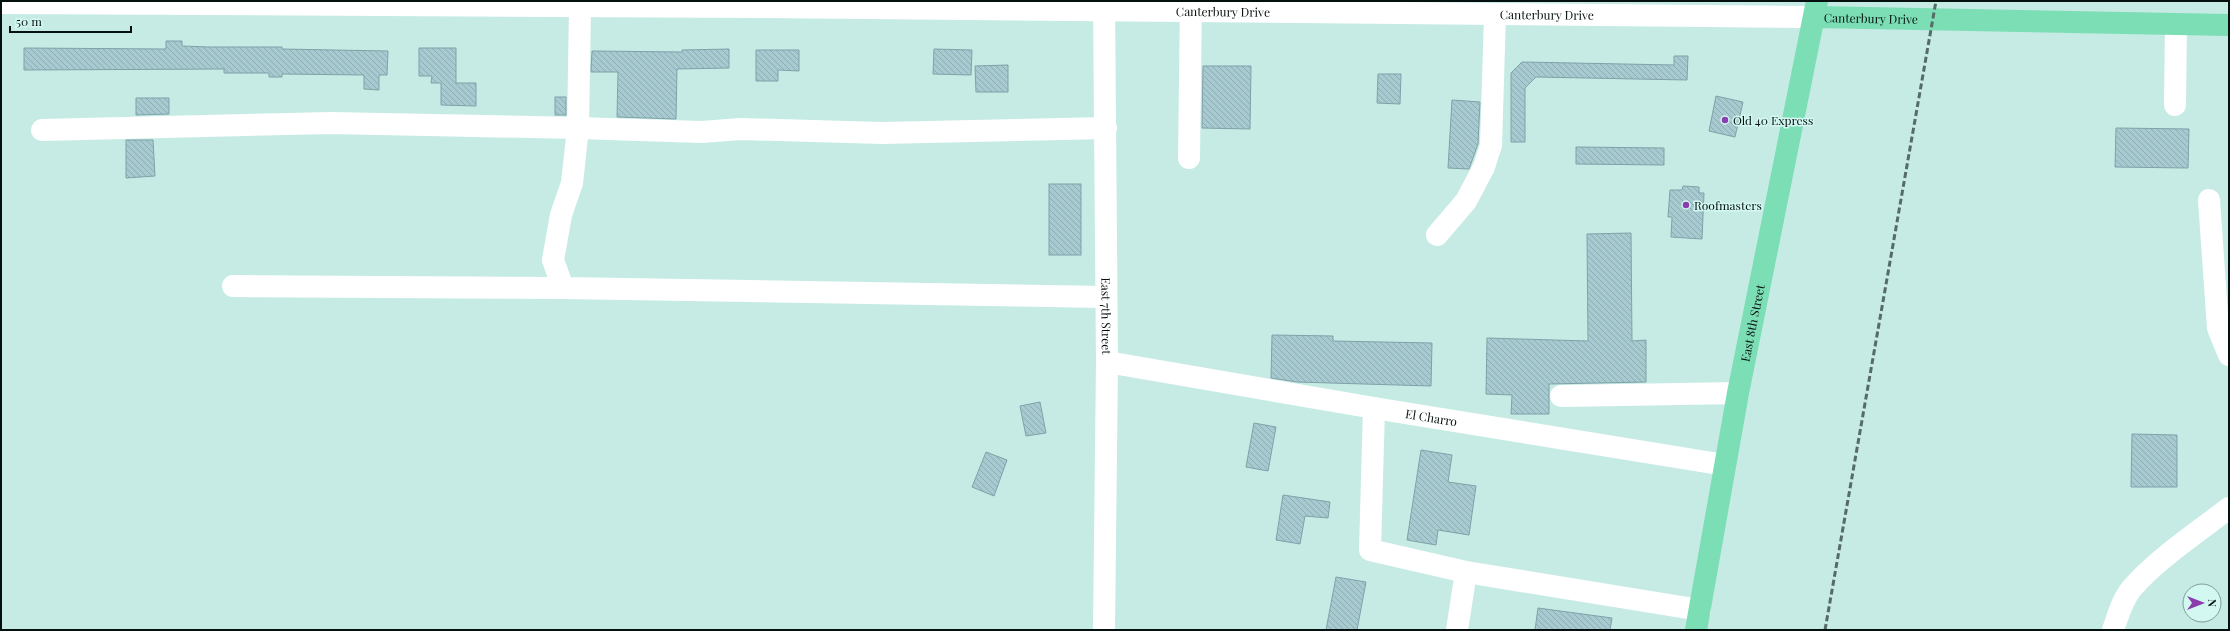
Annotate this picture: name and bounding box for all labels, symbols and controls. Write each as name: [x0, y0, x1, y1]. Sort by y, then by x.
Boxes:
street label: Canterbury Drive: [1176, 3, 1270, 20]
street label: Canterbury Drive: [1500, 6, 1594, 23]
scale bar: [10, 8, 131, 34]
street label: Canterbury Drive: [1824, 9, 1918, 27]
text: 50 m: [16, 13, 42, 29]
place label: Old 40 Express: [1733, 112, 1813, 128]
marker: Old 40 Express: [1720, 115, 1730, 125]
place label: Roofmasters: [1694, 197, 1762, 213]
marker: Roofmasters: [1681, 200, 1691, 210]
street label: East 7th Street: [1098, 277, 1115, 355]
street label: East 8th Street: [1736, 282, 1768, 363]
street label: El Charro: [1404, 405, 1459, 429]
north arrow: [2182, 583, 2222, 623]
text: N: [2205, 599, 2220, 607]

